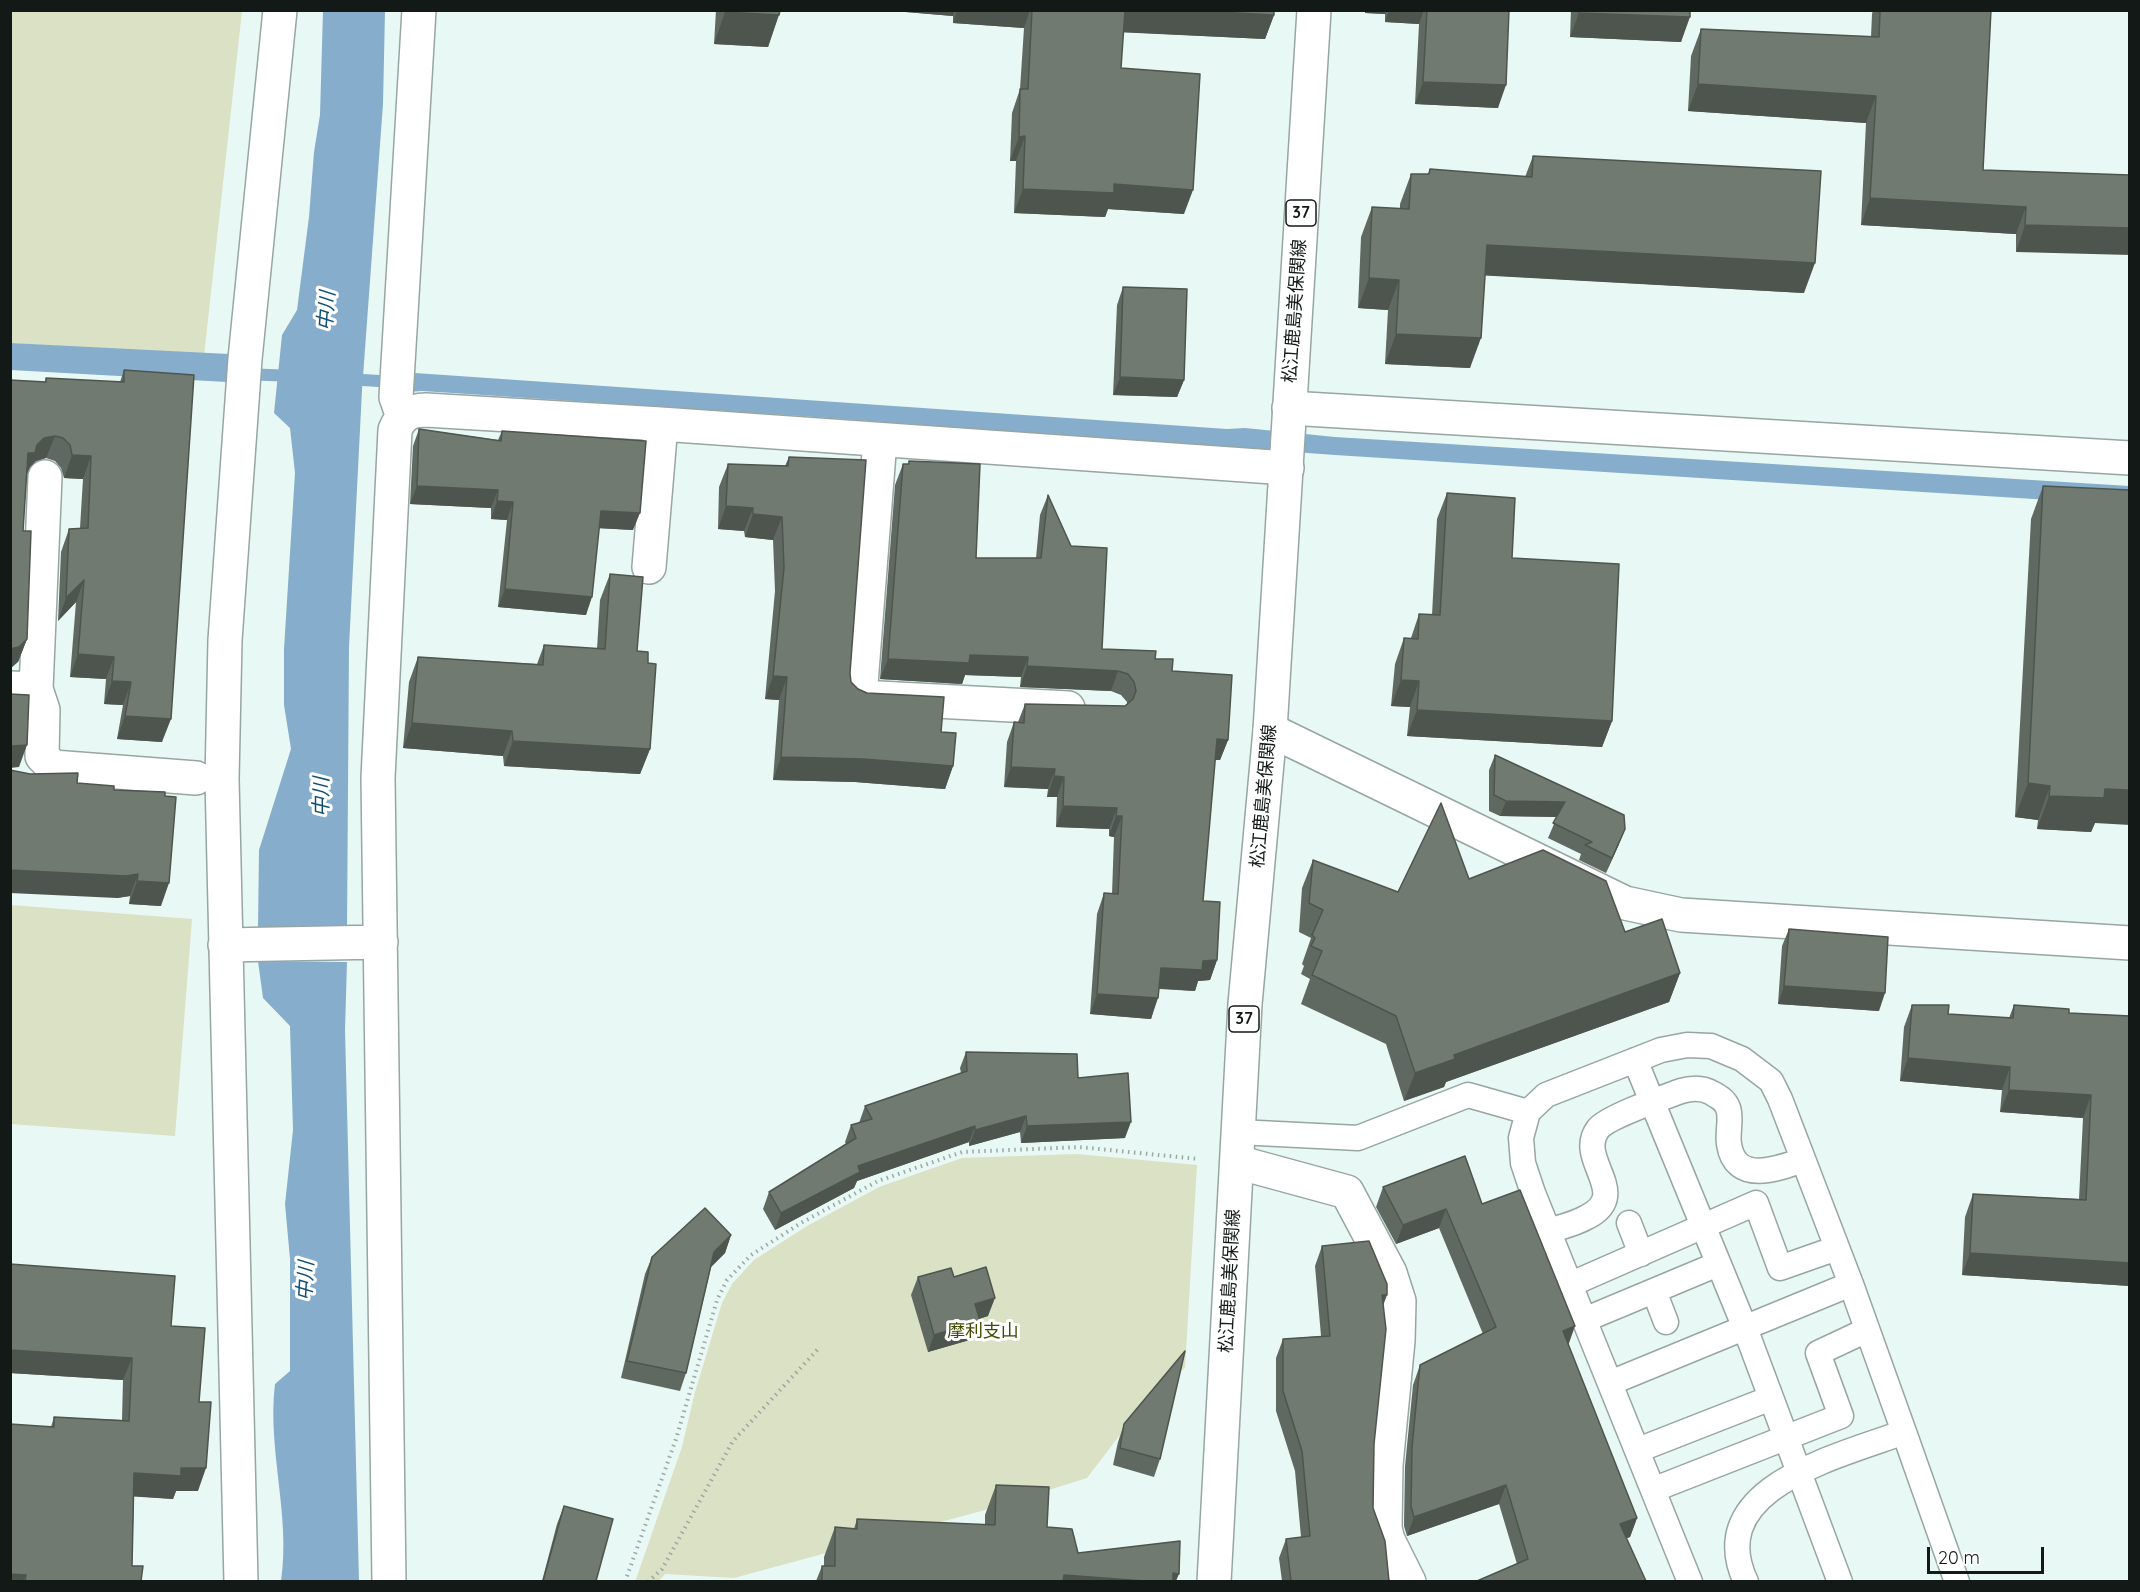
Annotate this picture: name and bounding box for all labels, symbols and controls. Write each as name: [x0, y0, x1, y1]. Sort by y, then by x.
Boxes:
road number: 37: [1286, 200, 1316, 226]
street label: 松江鹿島美保関線: [1279, 238, 1311, 384]
water label: 中川: [314, 290, 340, 332]
street label: 松江鹿島美保関線: [1247, 723, 1281, 869]
water label: 中川: [310, 777, 334, 817]
road number: 37: [1229, 1006, 1259, 1032]
street label: 松江鹿島美保関線: [1215, 1209, 1245, 1353]
water label: 中川: [293, 1260, 319, 1302]
park label: 摩利支山: [947, 1321, 1019, 1343]
scale bar: [1930, 1535, 2047, 1573]
text: 20 m: [1938, 1546, 1980, 1569]

